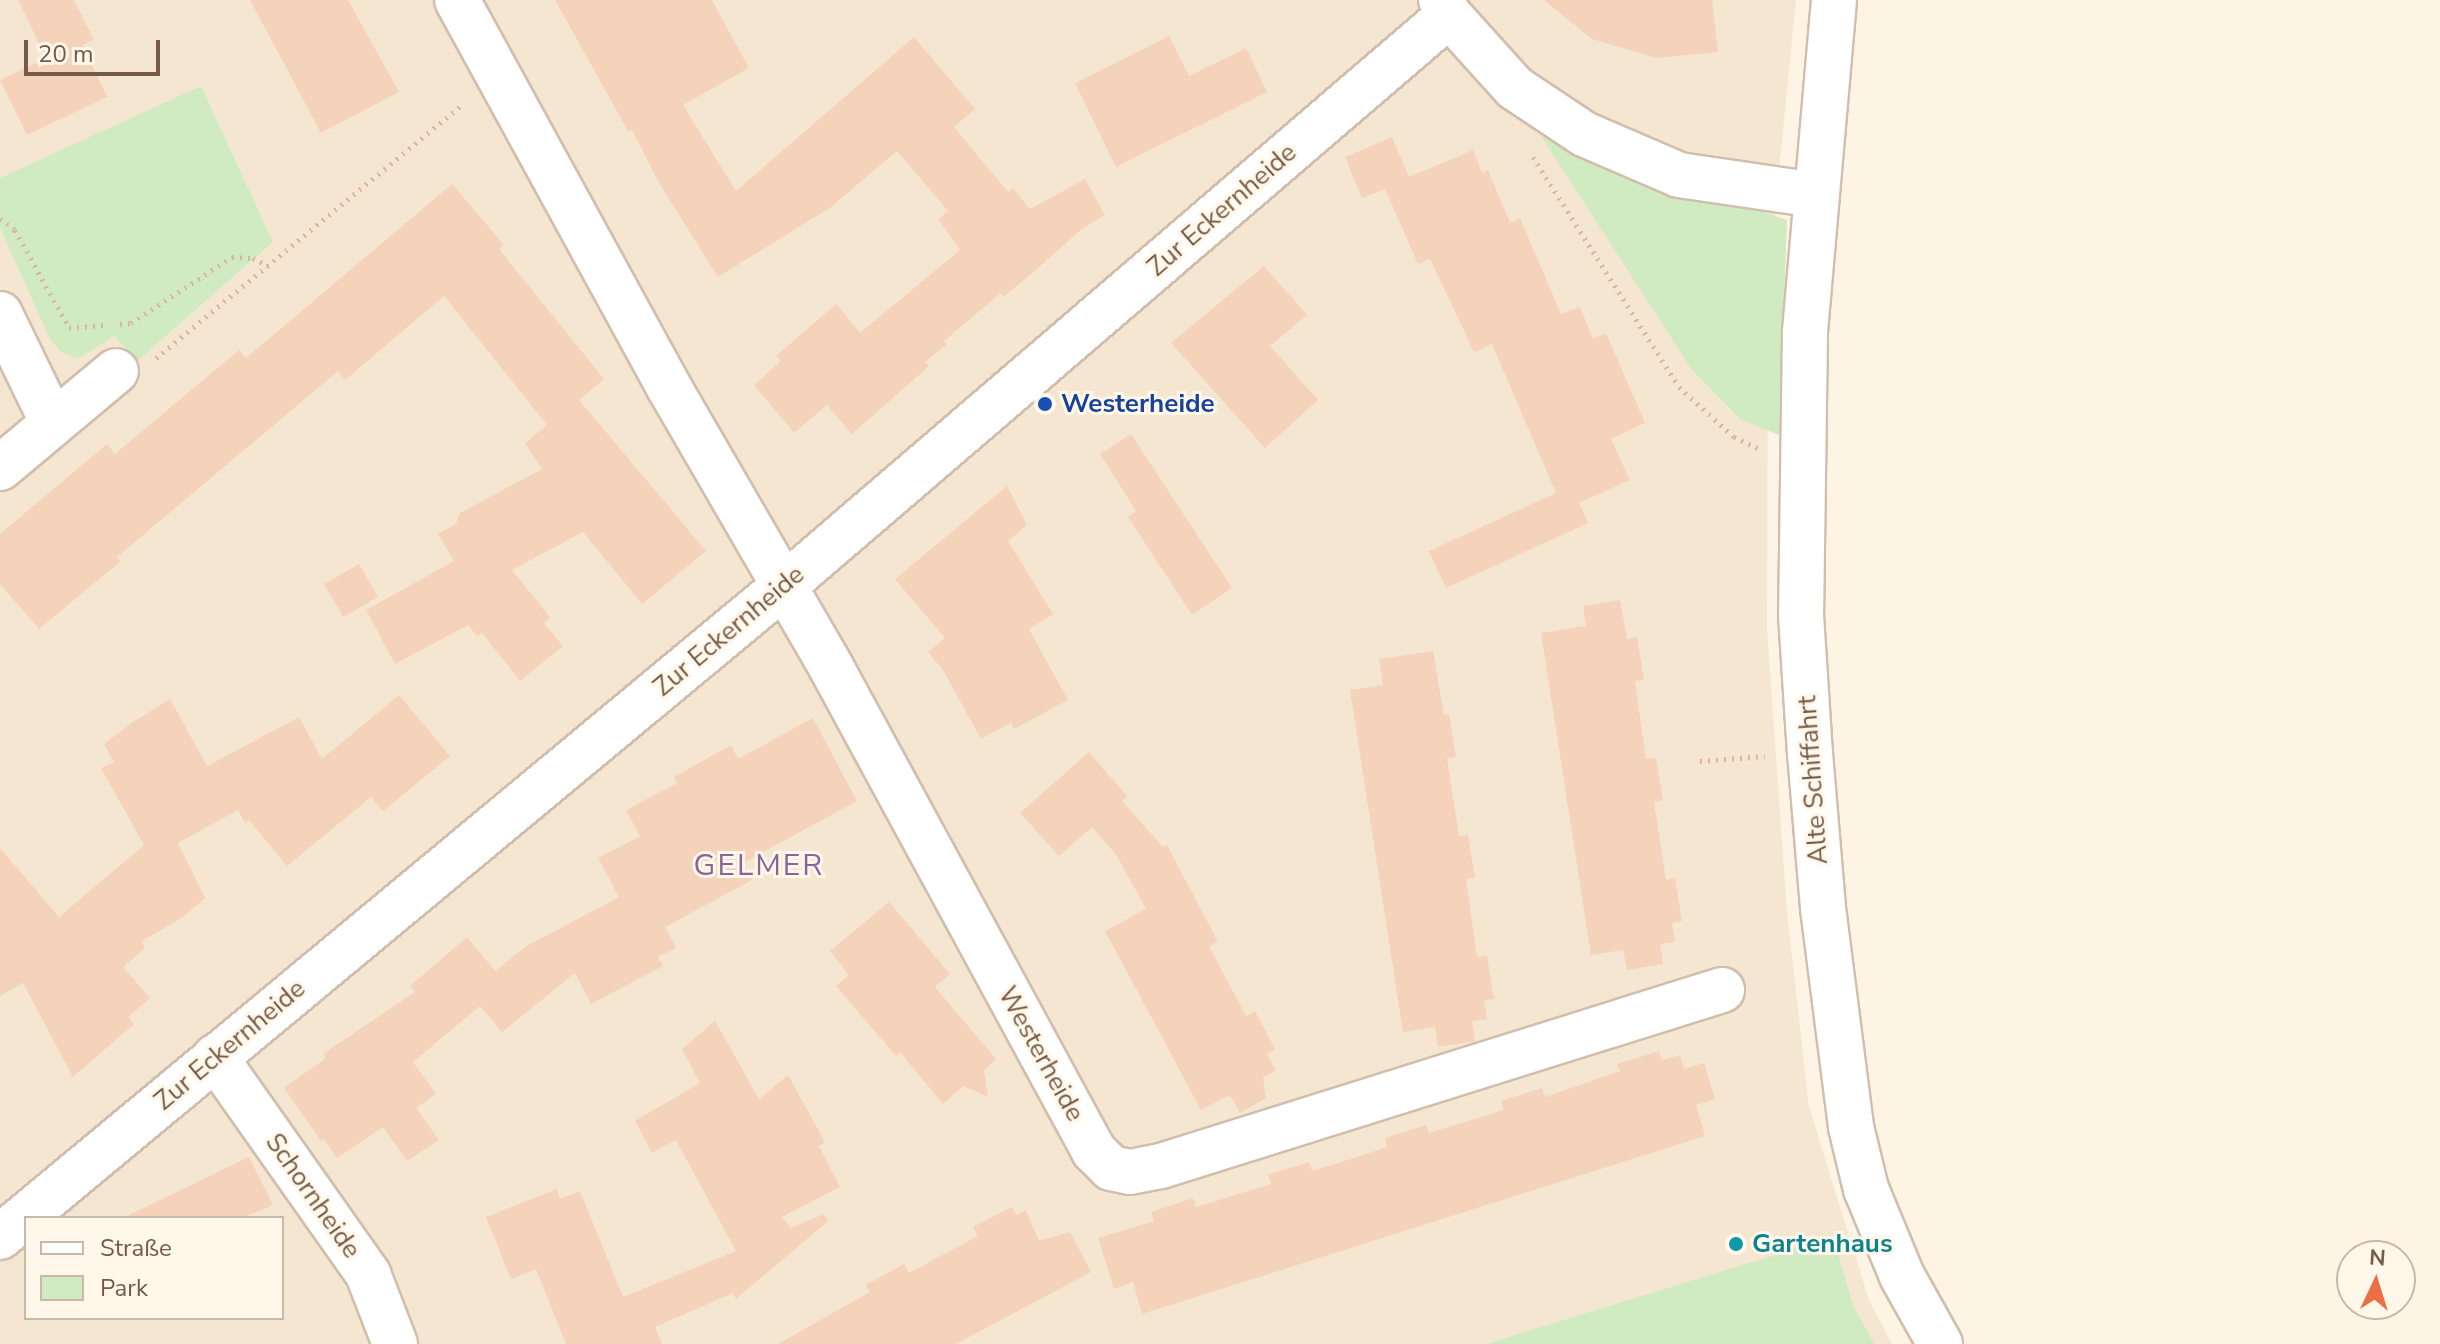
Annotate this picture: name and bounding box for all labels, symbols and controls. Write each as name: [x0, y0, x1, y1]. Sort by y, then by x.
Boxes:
scale bar: [28, 24, 164, 74]
text: 20 m: [38, 38, 94, 70]
street label: Zur Eckernheide: [1141, 137, 1303, 283]
place label: Westerheide: [1061, 388, 1215, 420]
marker: Westerheide: [1036, 395, 1054, 413]
street label: Zur Eckernheide: [647, 559, 811, 703]
street label: Alte Schiffahrt: [1792, 695, 1834, 865]
district label: GELMER: [694, 848, 824, 884]
street label: Zur Eckernheide: [148, 973, 312, 1117]
street label: Westerheide: [991, 981, 1091, 1127]
street label: Schornheide: [259, 1128, 367, 1264]
legend: [24, 1216, 284, 1320]
place label: Gartenhaus: [1752, 1228, 1893, 1260]
text: Straße: [100, 1232, 172, 1264]
marker: Gartenhaus: [1727, 1235, 1745, 1253]
north arrow: [2336, 1240, 2416, 1320]
text: N: [2368, 1243, 2387, 1274]
text: Park: [100, 1272, 148, 1304]

